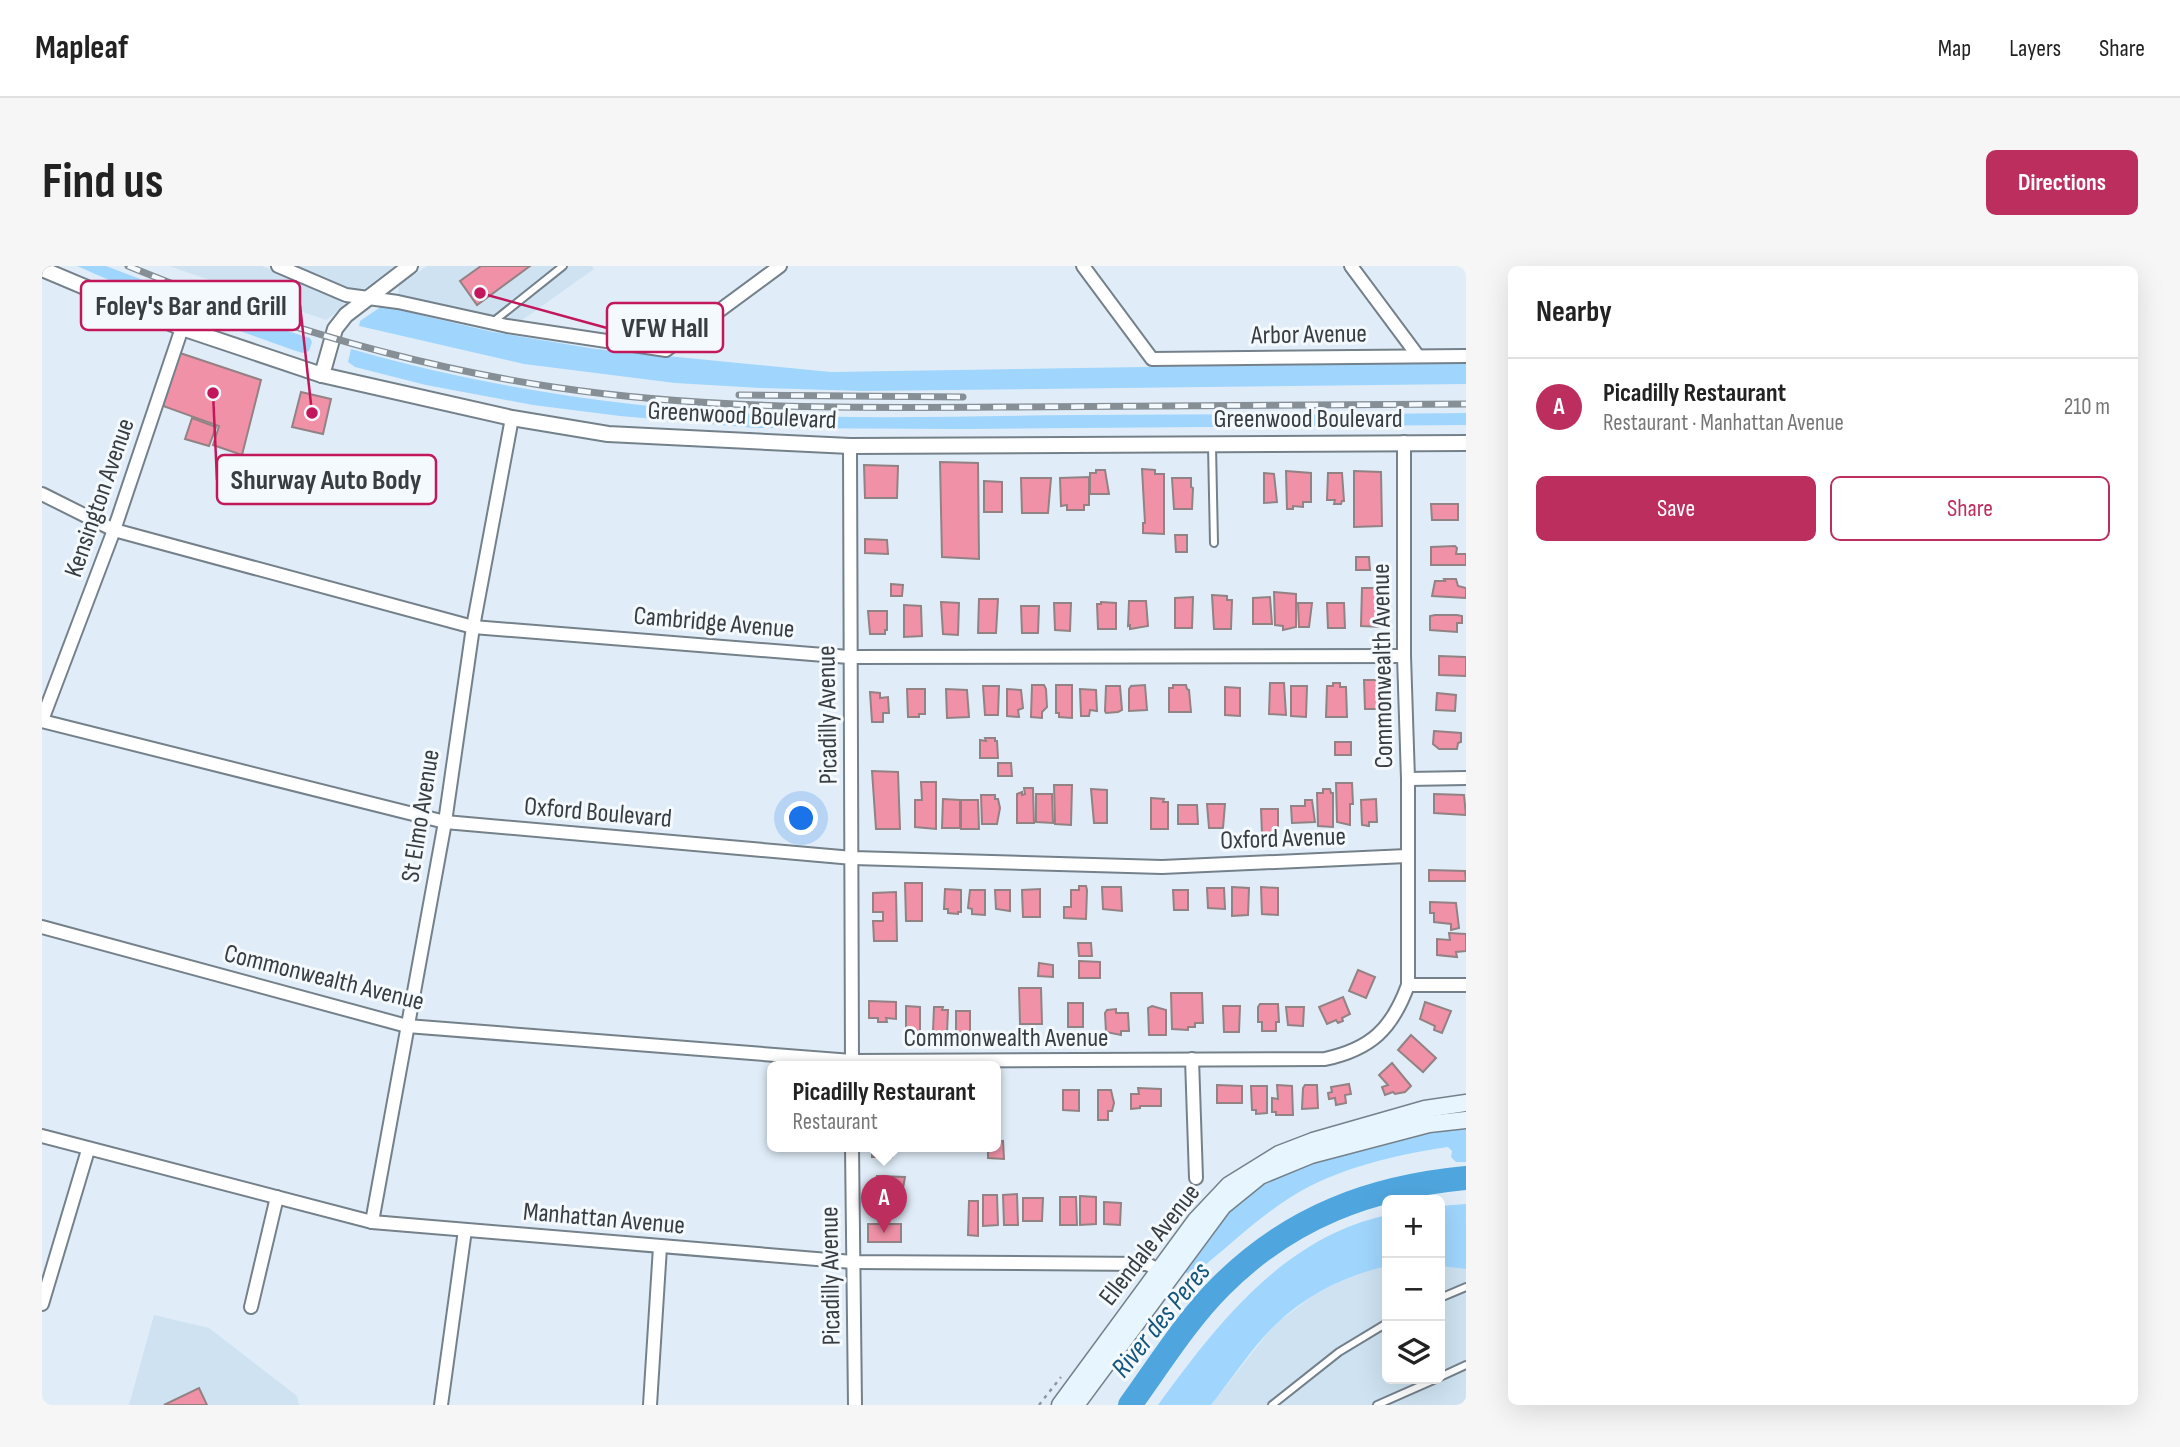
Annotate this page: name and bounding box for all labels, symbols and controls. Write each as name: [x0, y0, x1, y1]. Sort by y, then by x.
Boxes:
text: Mapleaf: [35, 28, 128, 68]
text: Map: [1938, 34, 1971, 63]
text: Layers: [2009, 34, 2061, 63]
text: Share: [2099, 34, 2145, 63]
button: Directions: [1986, 150, 2138, 215]
text: Find us: [42, 153, 164, 212]
callout: Foley's Bar and Grill: [81, 281, 300, 330]
text: Foley's Bar and Grill: [95, 290, 287, 323]
text: Nearby: [1536, 294, 1612, 330]
callout: VFW Hall: [607, 303, 723, 352]
text: VFW Hall: [621, 312, 709, 345]
street label: Arbor Avenue: [1250, 318, 1367, 352]
text: Picadilly Restaurant: [1603, 378, 1786, 409]
text: A: [1554, 393, 1564, 421]
text: 210 m: [2064, 393, 2110, 421]
street label: Greenwood Boulevard: [647, 396, 837, 436]
street label: Greenwood Boulevard: [1213, 404, 1403, 435]
text: Restaurant · Manhattan Avenue: [1603, 409, 1844, 437]
street label: Kensington Avenue: [58, 415, 142, 581]
callout: Shurway Auto Body: [217, 455, 436, 504]
text: Shurway Auto Body: [231, 464, 422, 497]
button: Save: [1536, 476, 1816, 541]
button: Share: [1830, 476, 2110, 541]
street label: Commonwealth Avenue: [1366, 563, 1400, 769]
street label: Cambridge Avenue: [632, 601, 796, 645]
street label: Picadilly Avenue: [811, 645, 845, 785]
street label: St Elmo Avenue: [395, 747, 447, 885]
street label: Oxford Boulevard: [523, 791, 673, 835]
your location: [784, 801, 818, 835]
street label: Oxford Avenue: [1220, 821, 1346, 857]
street label: Commonwealth Avenue: [221, 938, 427, 1018]
street label: Commonwealth Avenue: [903, 1023, 1109, 1054]
popup: [767, 1061, 1001, 1152]
text: Picadilly Restaurant: [792, 1077, 976, 1108]
text: Restaurant: [792, 1108, 878, 1136]
pin: A: [861, 1175, 907, 1233]
street label: Ellendale Avenue: [1093, 1178, 1207, 1312]
map controls: [1382, 1195, 1445, 1384]
button: +: [1382, 1195, 1445, 1258]
street label: Manhattan Avenue: [522, 1196, 686, 1242]
street label: Picadilly Avenue: [814, 1206, 848, 1346]
water label: River des Peres: [1105, 1256, 1218, 1384]
button: −: [1382, 1258, 1445, 1321]
button: layers: [1382, 1321, 1445, 1384]

